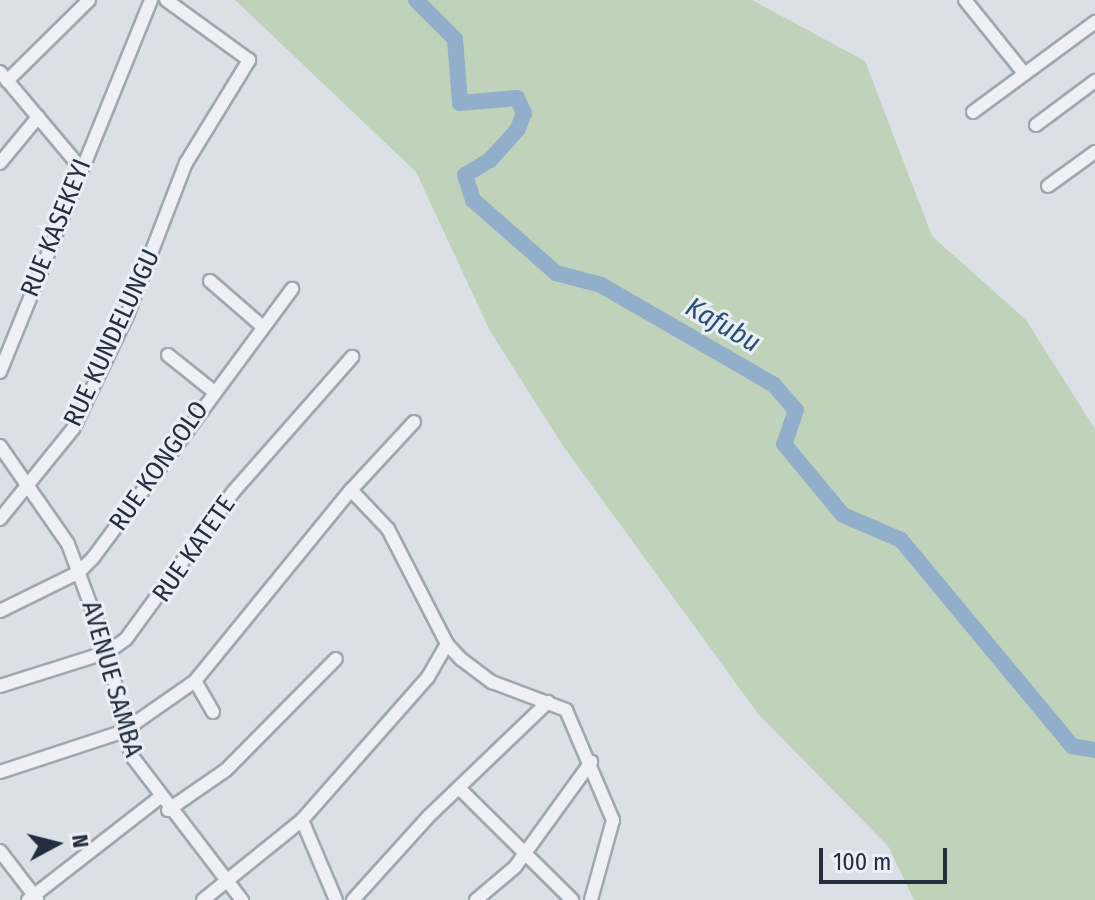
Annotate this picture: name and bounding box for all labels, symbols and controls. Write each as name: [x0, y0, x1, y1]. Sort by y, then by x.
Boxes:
street label: RUE KASEKEYI: [14, 155, 98, 301]
street label: RUE KUNDELUNGU: [57, 245, 167, 431]
water label: Kafubu: [680, 290, 766, 360]
street label: RUE KONGOLO: [103, 395, 215, 537]
street label: RUE KATETE: [146, 490, 242, 608]
street label: AVENUE SAMBA: [75, 597, 149, 761]
north arrow: [16, 804, 96, 884]
scale bar: [823, 832, 951, 882]
text: N: [66, 833, 95, 849]
text: 100 m: [833, 848, 891, 876]

